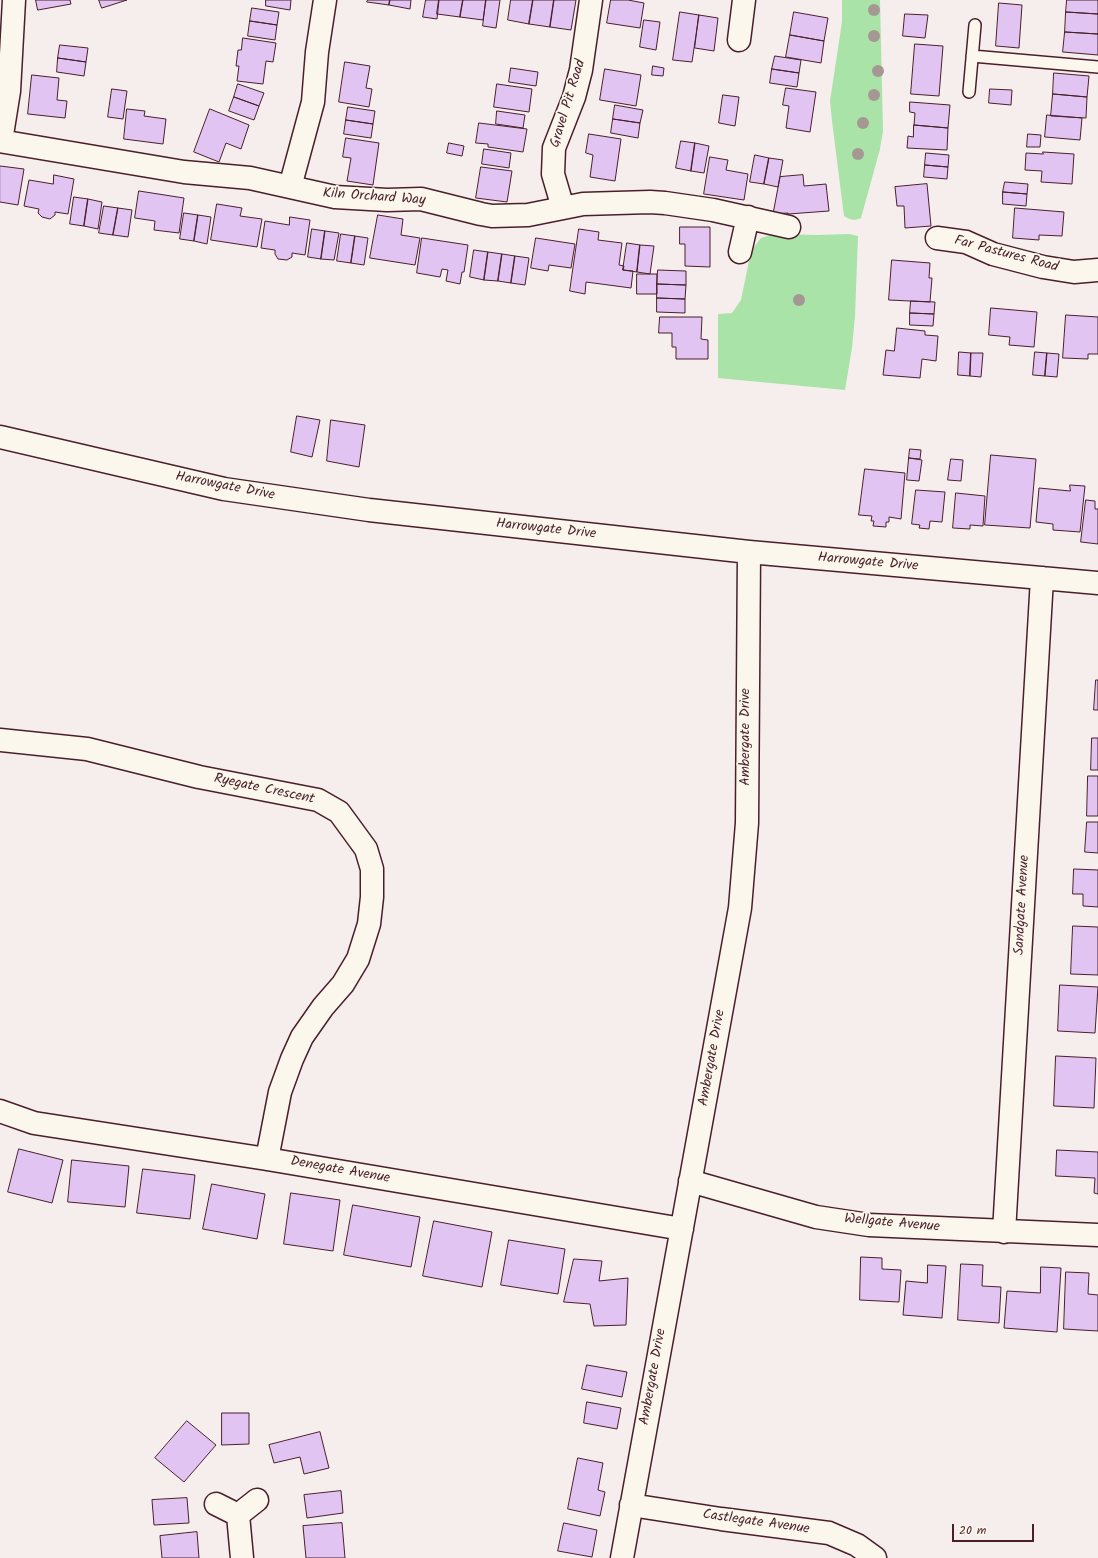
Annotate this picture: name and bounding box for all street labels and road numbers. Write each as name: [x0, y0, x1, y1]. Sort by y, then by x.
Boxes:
street label: Gravel Pit Road: [548, 58, 590, 150]
street label: Kiln Orchard Way: [322, 186, 426, 210]
street label: Far Pastures Road: [952, 233, 1060, 277]
street label: Harrowgate Drive: [174, 469, 276, 505]
street label: Harrowgate Drive: [495, 516, 597, 544]
street label: Harrowgate Drive: [817, 550, 919, 576]
street label: Ambergate Drive: [739, 688, 755, 786]
street label: Ryegate Crescent: [212, 771, 316, 809]
street label: Sandgate Avenue: [1012, 855, 1034, 955]
street label: Ambergate Drive: [696, 1008, 730, 1108]
street label: Denegate Avenue: [289, 1154, 391, 1188]
street label: Wellgate Avenue: [844, 1211, 940, 1237]
street label: Ambergate Drive: [637, 1327, 671, 1427]
street label: Castlegate Avenue: [701, 1507, 811, 1539]

